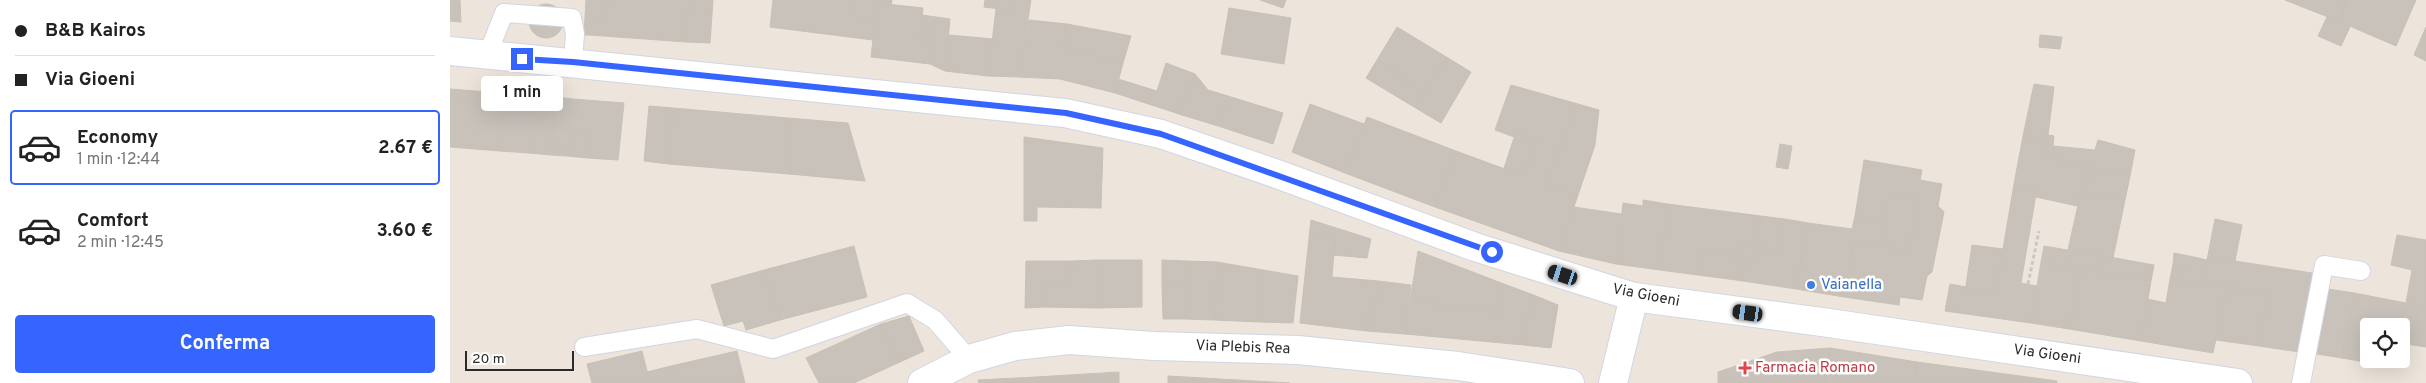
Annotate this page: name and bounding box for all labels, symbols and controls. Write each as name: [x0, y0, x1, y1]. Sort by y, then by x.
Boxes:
text: B&B Kairos: [45, 19, 146, 43]
route end: [511, 48, 533, 70]
text: Via Gioeni: [45, 68, 135, 92]
callout: 1 min: [481, 76, 563, 112]
text: 1 min: [503, 83, 541, 103]
icon: car: [17, 125, 62, 170]
text: Economy: [77, 126, 158, 150]
text: 2.67 €: [378, 136, 433, 160]
text: 1 min · 12:44: [77, 150, 160, 170]
icon: car: [17, 208, 62, 253]
text: Comfort: [77, 209, 149, 233]
text: 3.60 €: [376, 219, 433, 243]
text: 2 min · 12:45: [77, 233, 164, 253]
route start: [1481, 241, 1503, 263]
car: [1546, 263, 1579, 287]
place label: Vaianella: [1821, 276, 1882, 295]
marker: Vaianella: [1805, 279, 1817, 291]
street label: Via Gioeni: [1611, 280, 1681, 312]
car: [1732, 303, 1763, 323]
button: Conferma: [15, 315, 435, 373]
map controls: [2360, 318, 2410, 368]
button: locate: [2360, 318, 2410, 368]
street label: Via Plebis Rea: [1195, 337, 1291, 359]
street label: Via Gioeni: [2012, 341, 2082, 369]
scale bar: [465, 348, 574, 371]
text: 20 m: [472, 351, 505, 368]
place label: Farmacia Romano: [1755, 359, 1876, 378]
marker: Farmacia Romano: [1739, 362, 1751, 374]

